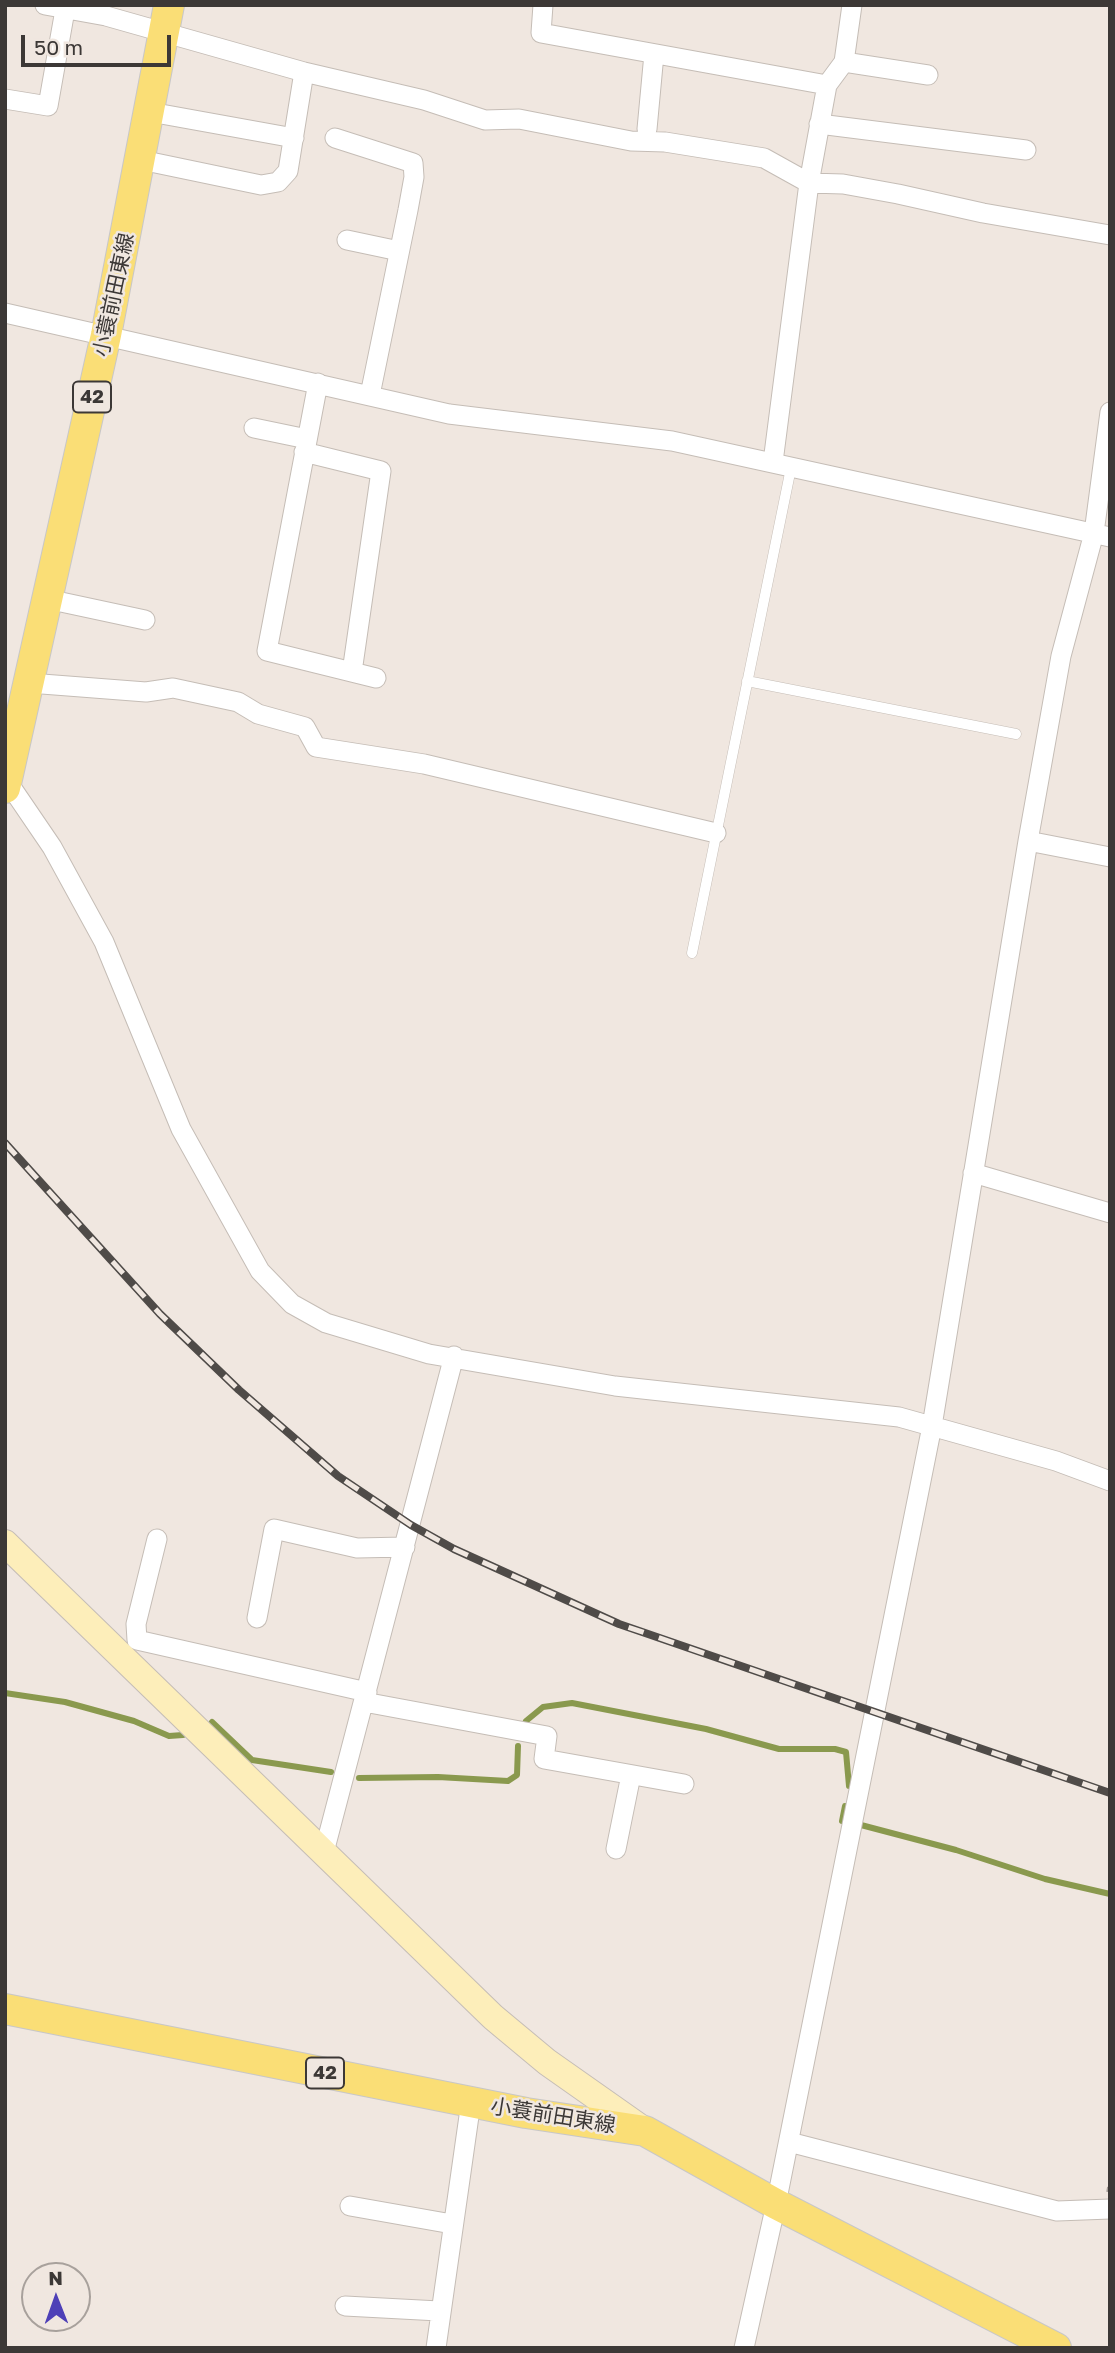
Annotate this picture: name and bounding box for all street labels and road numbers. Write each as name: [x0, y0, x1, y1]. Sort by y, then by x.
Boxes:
street label: 小蓑前田東線: [89, 231, 139, 359]
road number: 42: [73, 382, 111, 412]
road number: 42: [306, 2058, 344, 2088]
street label: 小蓑前田東線: [489, 2094, 617, 2138]

